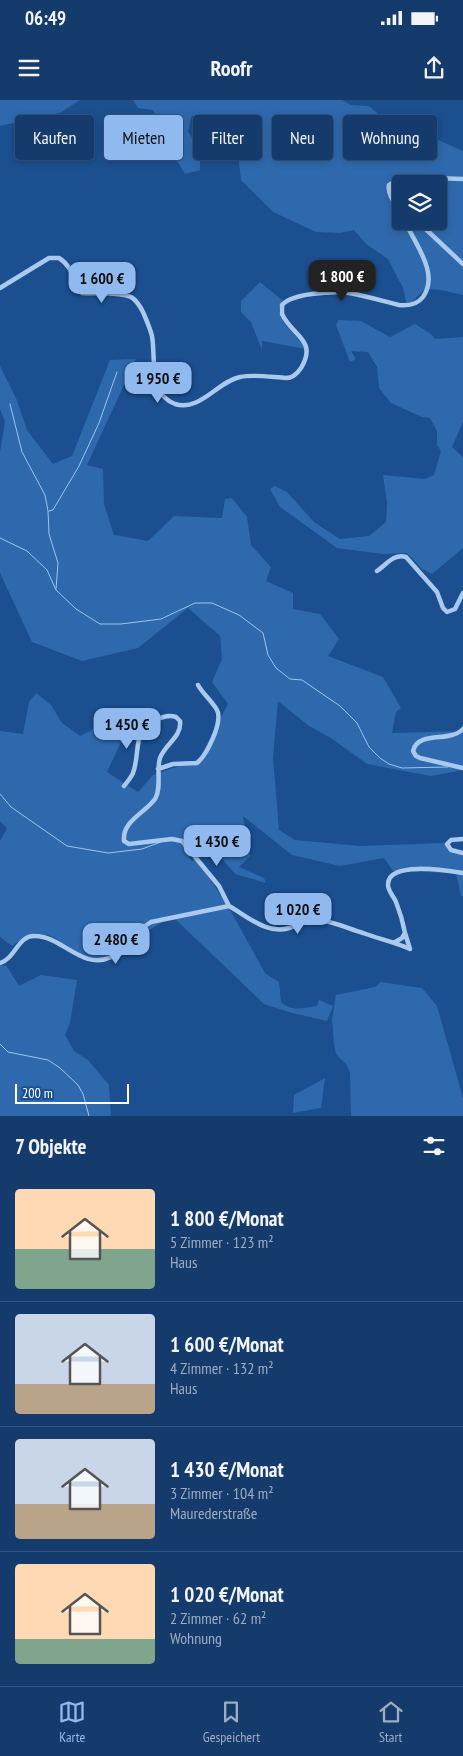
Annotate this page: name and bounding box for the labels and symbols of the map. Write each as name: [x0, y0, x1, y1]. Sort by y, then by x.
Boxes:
pin: 1 800 €: [296, 260, 388, 302]
pin: 1 600 €: [56, 262, 148, 304]
pin: 1 950 €: [112, 362, 204, 404]
pin: 1 450 €: [81, 708, 173, 750]
pin: 1 430 €: [171, 824, 263, 867]
pin: 1 020 €: [252, 892, 344, 935]
pin: 2 480 €: [70, 922, 162, 965]
scale bar: [15, 1081, 129, 1104]

